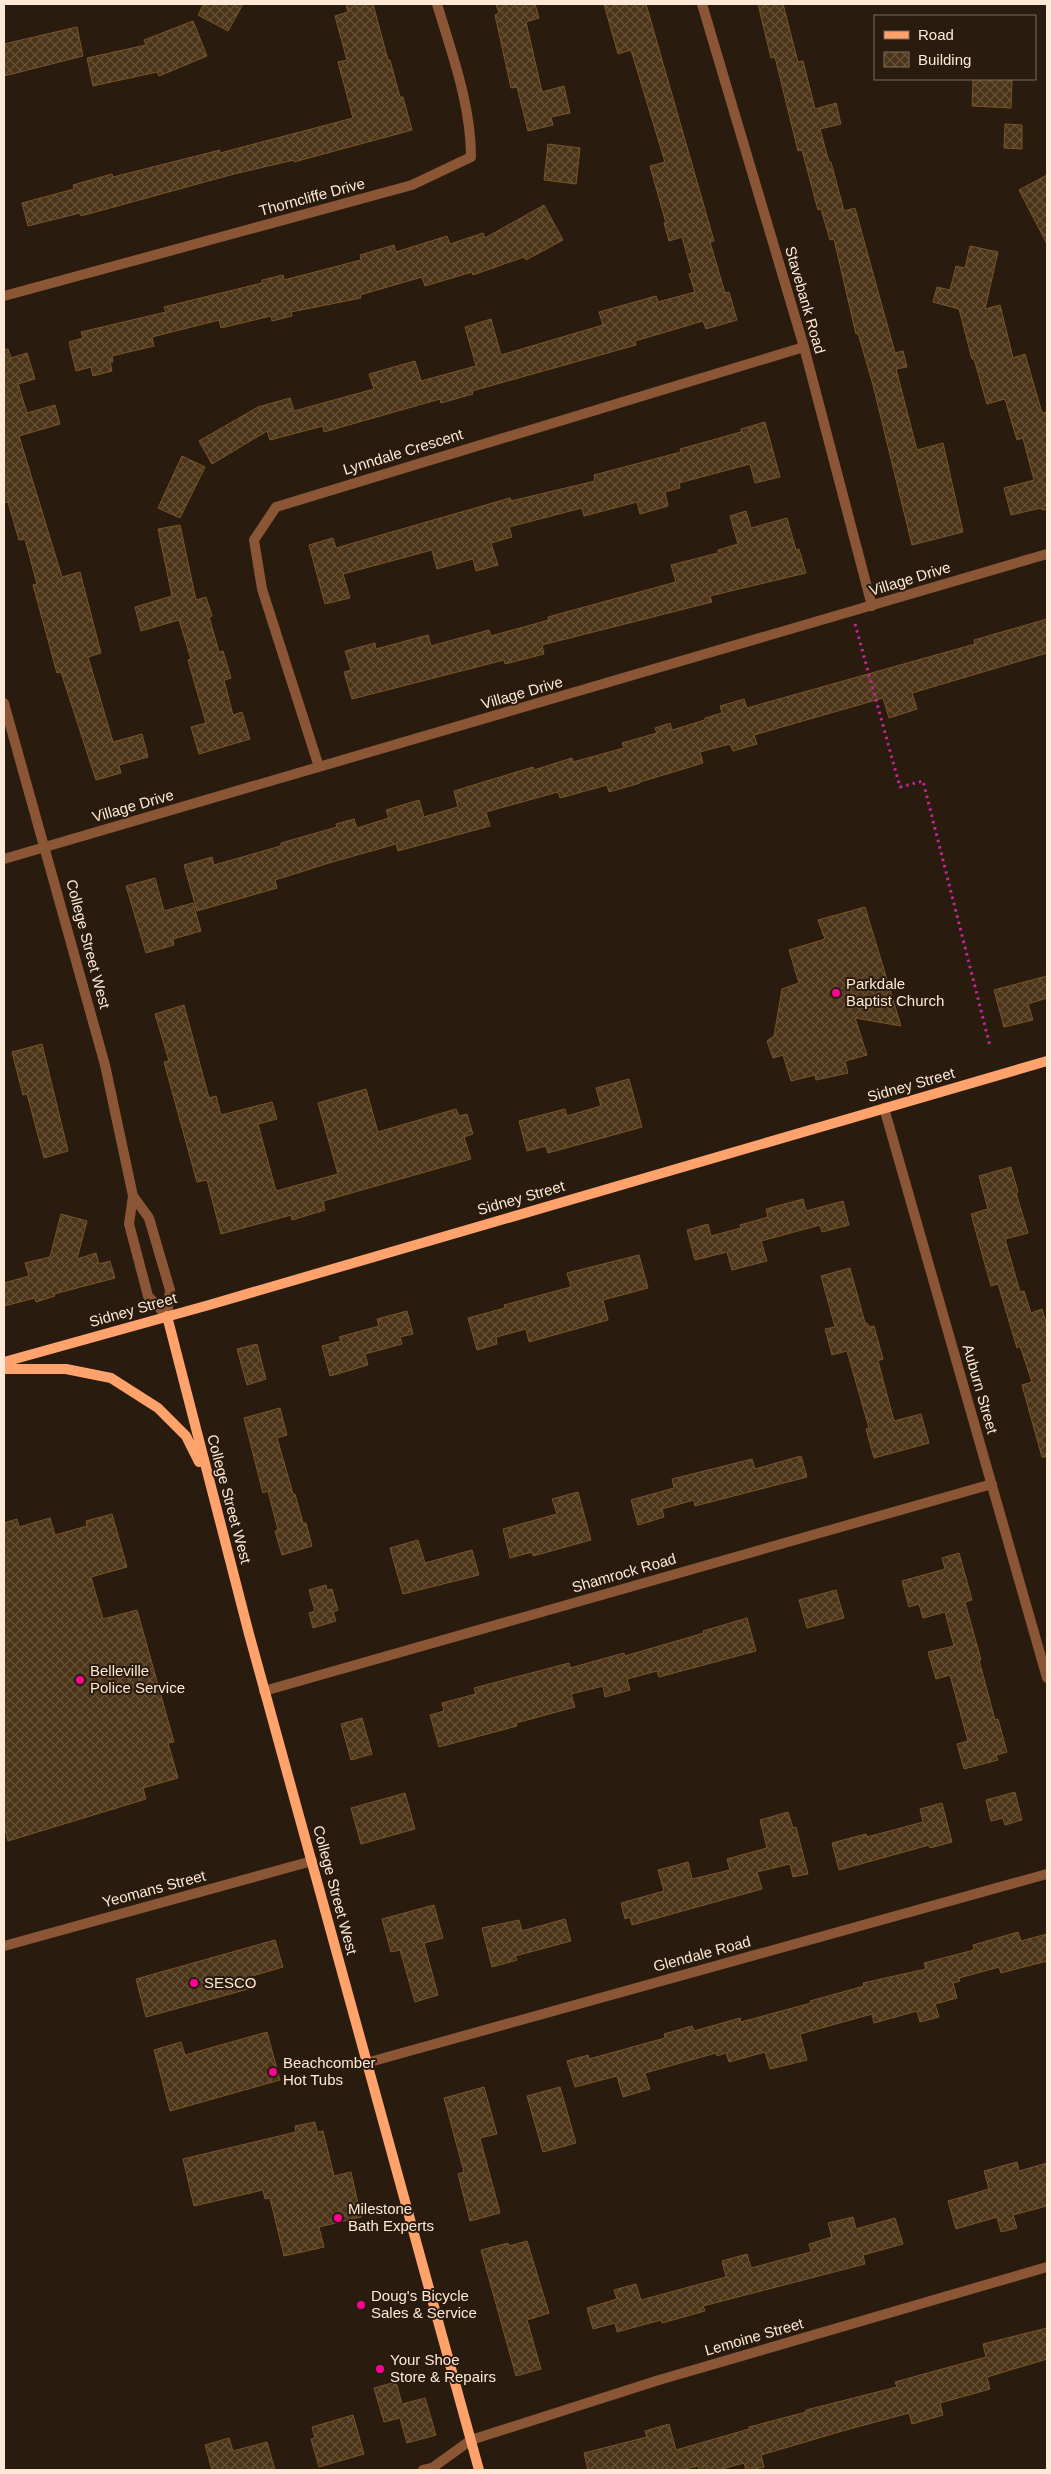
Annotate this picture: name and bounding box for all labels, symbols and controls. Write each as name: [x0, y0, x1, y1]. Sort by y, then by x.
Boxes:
legend: [874, 15, 1036, 80]
text: Road: [918, 26, 954, 43]
text: Building: [918, 51, 971, 68]
street label: Thorncliffe Drive: [257, 174, 367, 219]
street label: Stavebank Road: [782, 244, 829, 356]
street label: Lynndale Crescent: [341, 425, 466, 478]
street label: Village Drive: [867, 558, 952, 599]
street label: Village Drive: [479, 673, 565, 712]
street label: Village Drive: [90, 786, 176, 825]
street label: College Street West: [63, 877, 114, 1011]
place label: Parkdale Baptist Church: [846, 975, 944, 1009]
marker: Parkdale Baptist Church: [830, 987, 842, 999]
street label: Sidney Street: [865, 1064, 957, 1105]
street label: Sidney Street: [475, 1177, 567, 1218]
street label: Sidney Street: [87, 1289, 179, 1330]
street label: Auburn Street: [960, 1342, 1002, 1436]
street label: College Street West: [204, 1432, 255, 1566]
street label: Shamrock Road: [570, 1550, 678, 1596]
place label: Belleville Police Service: [90, 1662, 185, 1696]
marker: Belleville Police Service: [74, 1674, 86, 1686]
street label: College Street West: [310, 1823, 361, 1957]
street label: Yeomans Street: [100, 1866, 208, 1910]
street label: Glendale Road: [651, 1932, 752, 1975]
place label: SESCO: [204, 1974, 257, 1991]
marker: SESCO: [188, 1977, 200, 1989]
place label: Beachcomber Hot Tubs: [283, 2054, 376, 2088]
marker: Beachcomber Hot Tubs: [267, 2066, 279, 2078]
place label: Milestone Bath Experts: [348, 2200, 434, 2234]
marker: Milestone Bath Experts: [332, 2212, 344, 2224]
place label: Doug's Bicycle Sales & Service: [371, 2287, 477, 2321]
marker: Doug's Bicycle Sales & Service: [355, 2299, 367, 2311]
street label: Lemoine Street: [703, 2314, 806, 2359]
place label: Your Shoe Store & Repairs: [390, 2351, 496, 2385]
marker: Your Shoe Store & Repairs: [374, 2363, 386, 2375]

